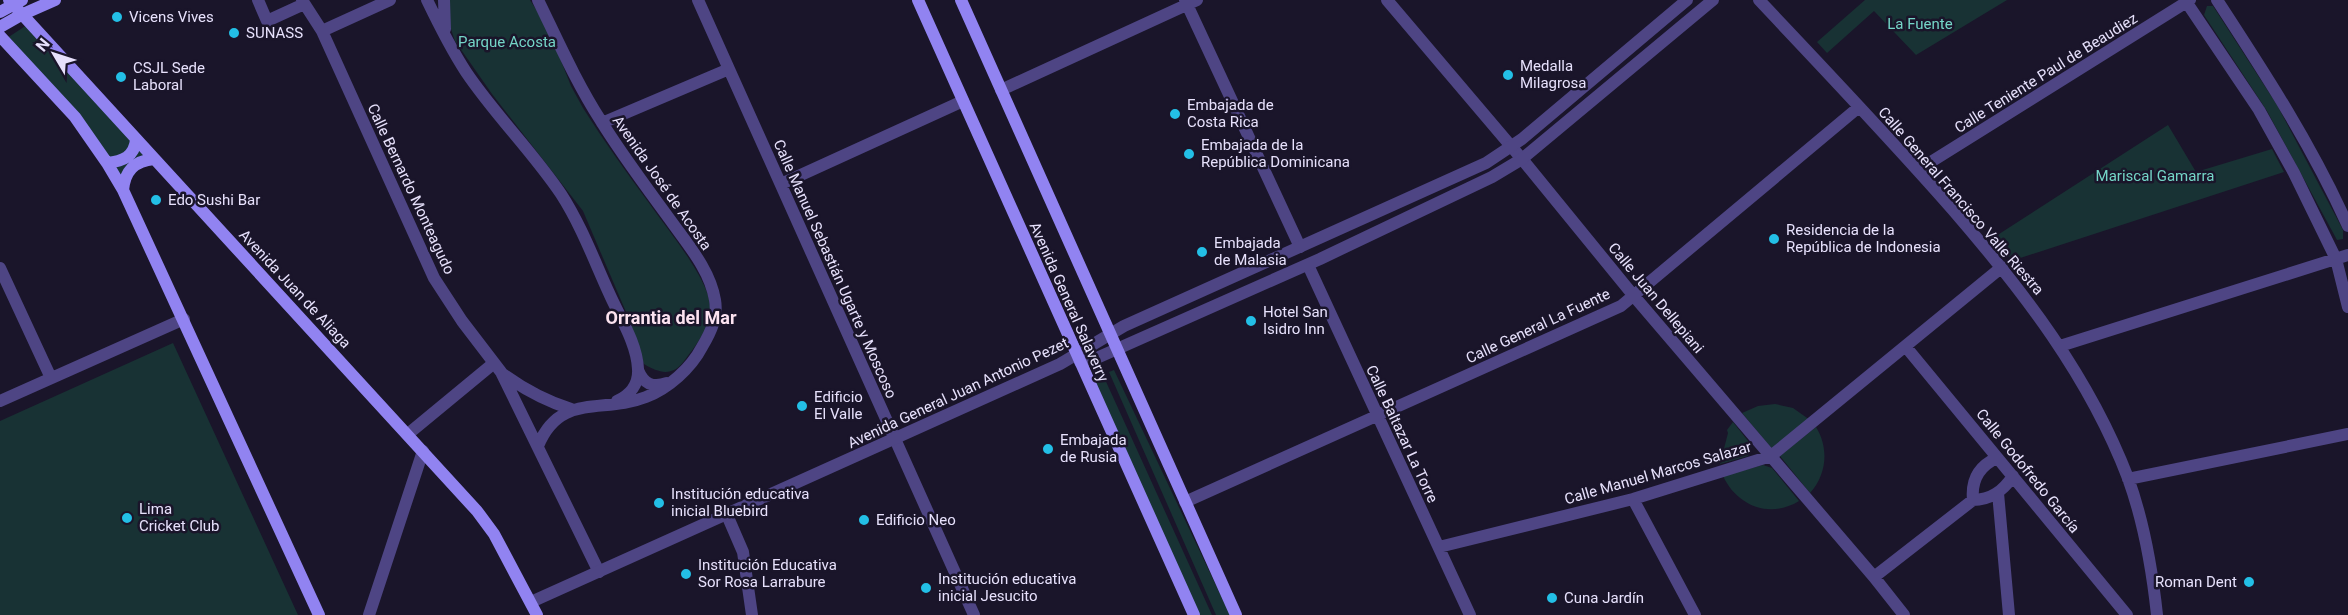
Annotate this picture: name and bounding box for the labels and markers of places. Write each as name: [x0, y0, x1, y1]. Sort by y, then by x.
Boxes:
place label: Vicens Vives: [129, 8, 214, 26]
marker: Vicens Vives: [110, 10, 124, 24]
place label: SUNASS: [246, 24, 303, 42]
marker: SUNASS: [227, 26, 241, 40]
place label: Medalla Milagrosa: [1520, 57, 1586, 92]
place label: CSJL Sede Laboral: [133, 59, 205, 94]
marker: Medalla Milagrosa: [1501, 68, 1515, 82]
marker: CSJL Sede Laboral: [114, 70, 128, 84]
place label: Embajada de Costa Rica: [1187, 96, 1274, 131]
marker: Embajada de Costa Rica: [1168, 107, 1182, 121]
place label: Embajada de la República Dominicana: [1201, 136, 1350, 171]
marker: Embajada de la República Dominicana: [1182, 147, 1196, 161]
place label: Edo Sushi Bar: [168, 191, 260, 209]
marker: Edo Sushi Bar: [149, 193, 163, 207]
place label: Residencia de la República de Indonesia: [1786, 221, 1941, 256]
marker: Residencia de la República de Indonesia: [1767, 232, 1781, 246]
place label: Embajada de Malasia: [1214, 234, 1287, 269]
marker: Embajada de Malasia: [1195, 245, 1209, 259]
place label: Hotel San Isidro Inn: [1263, 303, 1328, 338]
marker: Hotel San Isidro Inn: [1244, 314, 1258, 328]
place label: Edificio El Valle: [814, 388, 863, 423]
marker: Edificio El Valle: [795, 399, 809, 413]
place label: Embajada de Rusia: [1060, 431, 1127, 466]
marker: Embajada de Rusia: [1041, 442, 1055, 456]
place label: Institución educativa inicial Bluebird: [671, 485, 809, 520]
marker: Institución educativa inicial Bluebird: [652, 496, 666, 510]
place label: Lima Cricket Club: [139, 500, 220, 535]
marker: Lima Cricket Club: [120, 511, 134, 525]
place label: Edificio Neo: [876, 511, 956, 529]
marker: Edificio Neo: [857, 513, 871, 527]
place label: Institución Educativa Sor Rosa Larrabure: [698, 556, 837, 591]
marker: Institución Educativa Sor Rosa Larrabure: [679, 567, 693, 581]
place label: Institución educativa inicial Jesucito: [938, 570, 1076, 605]
place label: Roman Dent: [2155, 573, 2237, 591]
marker: Roman Dent: [2242, 575, 2256, 589]
marker: Institución educativa inicial Jesucito: [919, 581, 933, 595]
place label: Cuna Jardín: [1564, 589, 1644, 607]
marker: Cuna Jardín: [1545, 591, 1559, 605]

